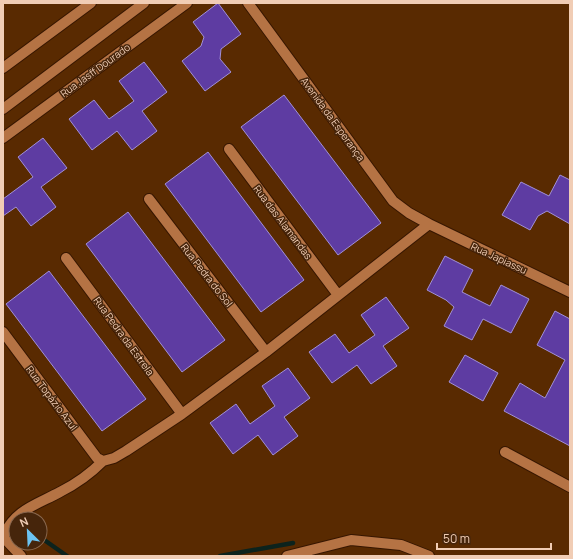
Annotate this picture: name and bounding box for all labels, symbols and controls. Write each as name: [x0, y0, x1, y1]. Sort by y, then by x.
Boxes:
street label: Rua Jasff Dourado: [57, 40, 133, 100]
street label: Avenida da Esperança: [298, 74, 368, 164]
street label: Rua das Alamandas: [250, 182, 316, 262]
street label: Rua Japiassu: [469, 239, 529, 277]
street label: Rua Pedra do Sol: [178, 240, 236, 310]
street label: Rua Pedra da Estrela: [91, 294, 157, 378]
street label: Rua Topázio Azul: [23, 363, 81, 433]
north arrow: [8, 511, 48, 551]
text: N: [17, 513, 30, 530]
scale bar: [437, 525, 551, 551]
text: 50 m: [443, 530, 470, 547]

